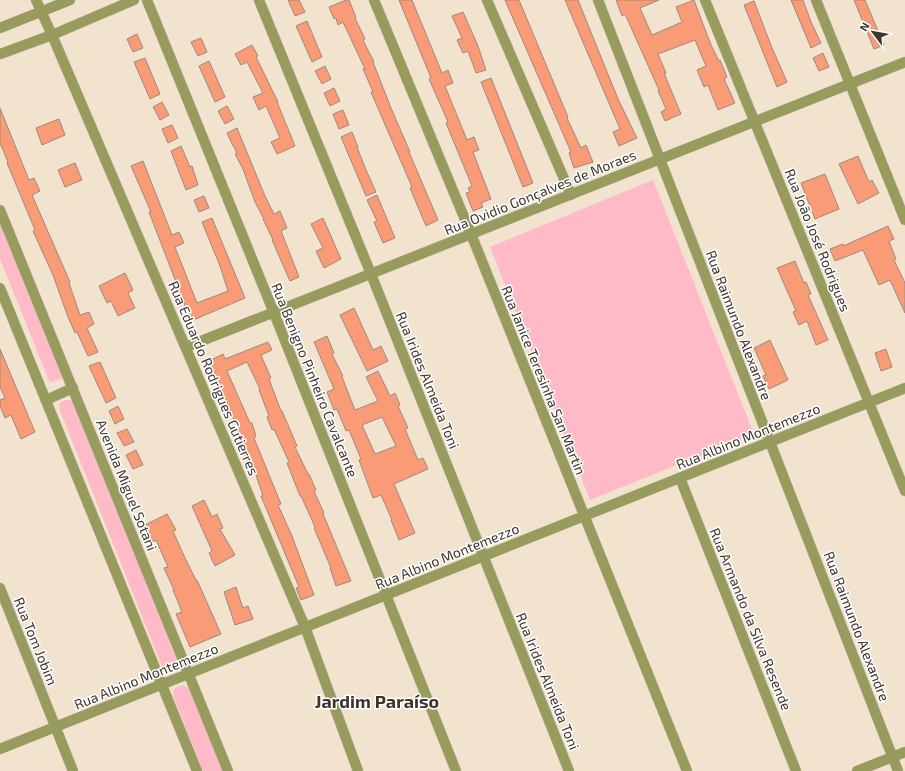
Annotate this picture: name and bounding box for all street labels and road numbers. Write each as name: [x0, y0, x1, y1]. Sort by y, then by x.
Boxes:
street label: Rua Ovidio Gonçalves de Moraes: [442, 146, 639, 239]
street label: Rua João José Rodrigues: [781, 166, 855, 314]
street label: Rua Raimundo Alexandre: [703, 248, 775, 402]
street label: Rua Eduardo Rodrigues Gutierres: [165, 278, 263, 478]
street label: Rua Benigno Pinheiro Cavalcante: [268, 280, 362, 480]
street label: Rua Janice Teresinha San Martin: [498, 283, 590, 477]
street label: Rua Irides Almeida Toni: [393, 309, 463, 451]
street label: Rua Albino Montemezzo: [673, 399, 823, 473]
street label: Avenida Miguel Sotani: [93, 417, 161, 553]
street label: Rua Albino Montemezzo: [372, 519, 522, 593]
street label: Rua Armando da Silva Resende: [707, 525, 795, 713]
street label: Rua Raimundo Alexandre: [821, 549, 893, 703]
street label: Rua Tom Jobim: [11, 595, 61, 687]
street label: Rua Irides Almeida Toni: [513, 610, 583, 752]
street label: Rua Albino Montemezzo: [71, 639, 221, 713]

